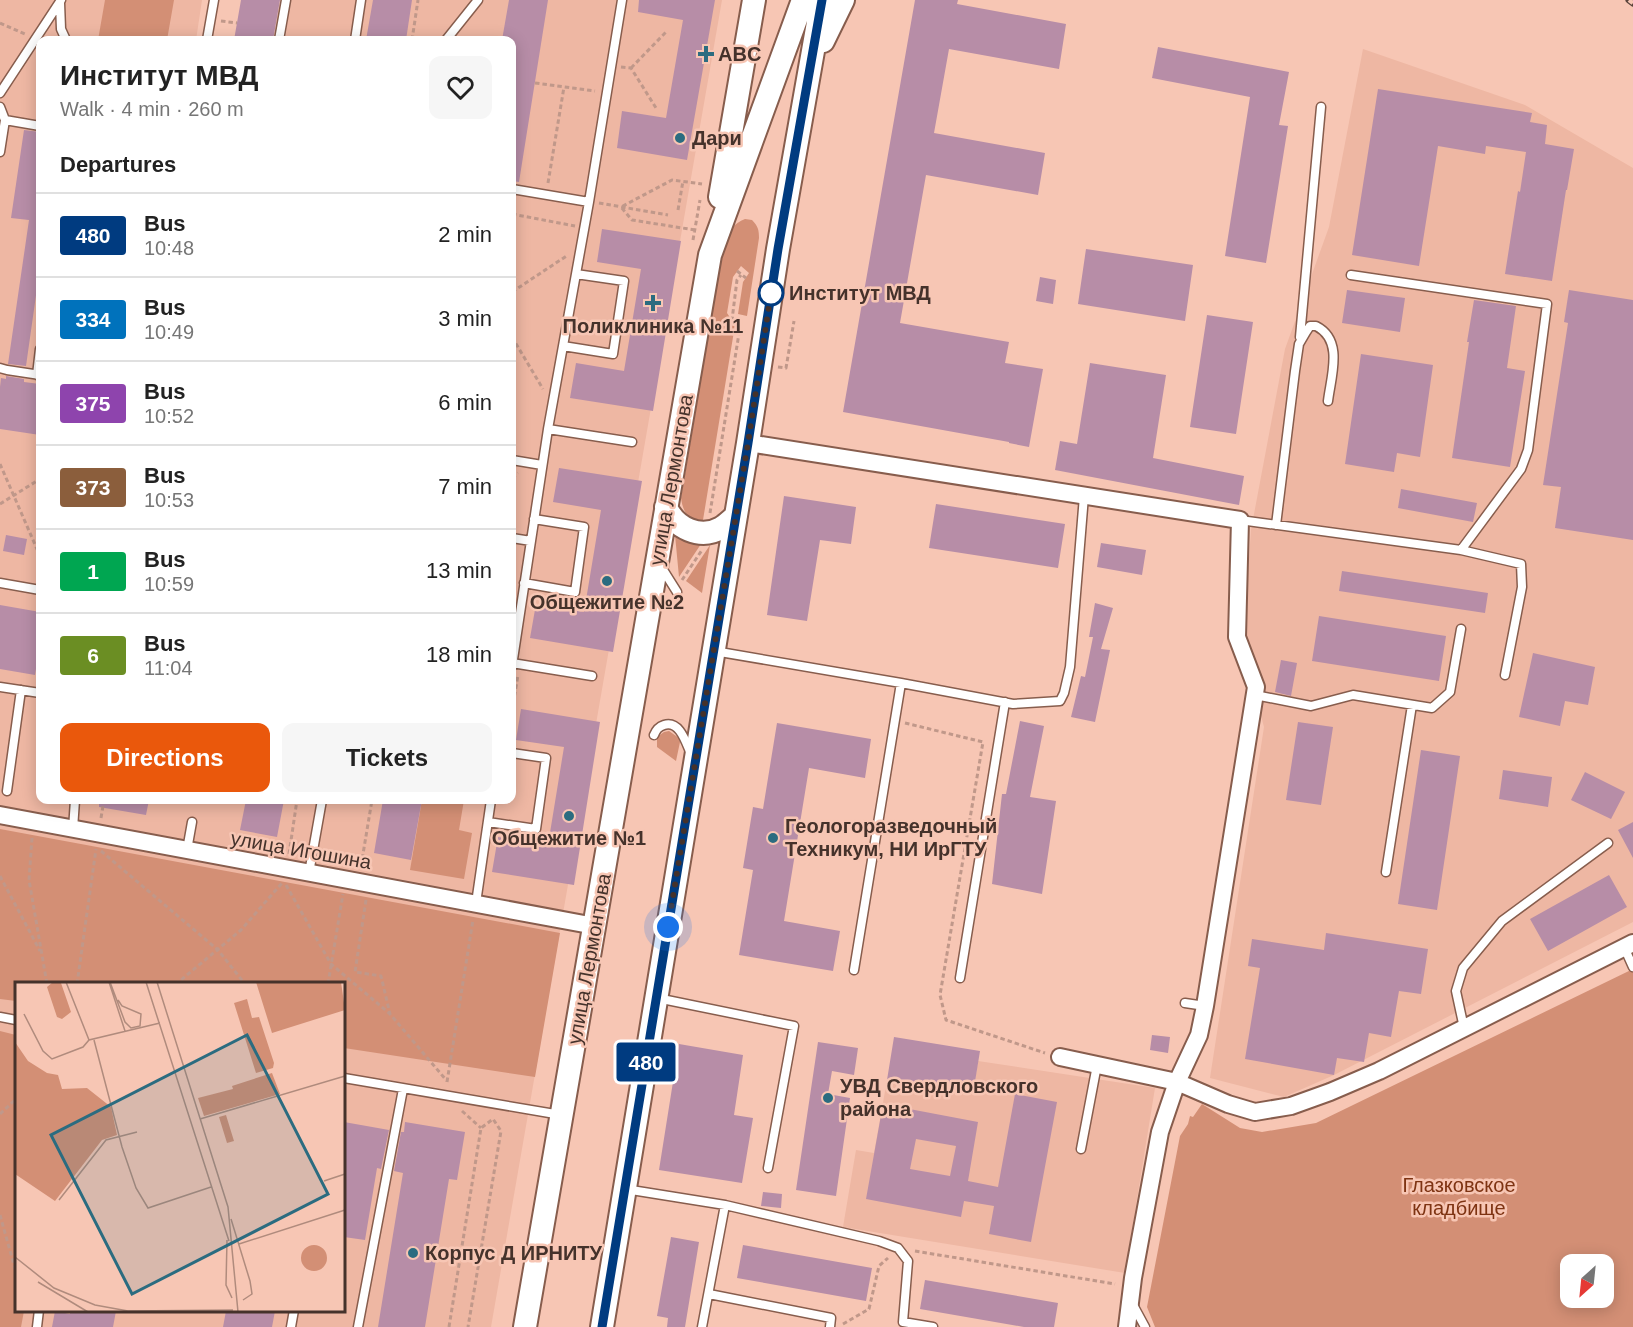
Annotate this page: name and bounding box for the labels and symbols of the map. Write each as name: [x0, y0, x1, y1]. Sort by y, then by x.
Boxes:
place label: ABC: [718, 43, 761, 65]
marker: ABC: [699, 47, 713, 61]
place label: Дари: [692, 127, 742, 149]
marker: Дари: [673, 131, 687, 145]
marker: Институт МВД: [758, 280, 784, 306]
place label: Институт МВД: [789, 282, 931, 304]
marker: Поликлиника №11: [644, 294, 662, 312]
place label: Поликлиника №11: [563, 315, 743, 337]
street label: улица Лермонтова: [645, 392, 697, 567]
marker: Общежитие №2: [600, 574, 614, 588]
place label: Общежитие №2: [530, 591, 684, 613]
marker: Общежитие №1: [562, 809, 576, 823]
place label: Геологоразведочный Техникум, НИ ИрГТУ: [785, 815, 997, 860]
street label: улица Игошина: [229, 827, 374, 873]
place label: Общежитие №1: [492, 827, 646, 849]
marker: Геологоразведочный Техникум, НИ ИрГТУ: [766, 831, 780, 845]
street label: улица Лермонтова: [563, 871, 615, 1046]
your location: [653, 912, 683, 942]
inset map: [15, 982, 345, 1312]
line badge: 480: [612, 1042, 680, 1082]
place label: УВД Свердловского района: [840, 1075, 1038, 1120]
marker: УВД Свердловского района: [821, 1091, 835, 1105]
park label: Глазковское кладбище: [1402, 1174, 1516, 1219]
place label: Корпус Д ИРНИТУ: [425, 1242, 603, 1264]
marker: Корпус Д ИРНИТУ: [406, 1246, 420, 1260]
north arrow: [1560, 1254, 1614, 1308]

